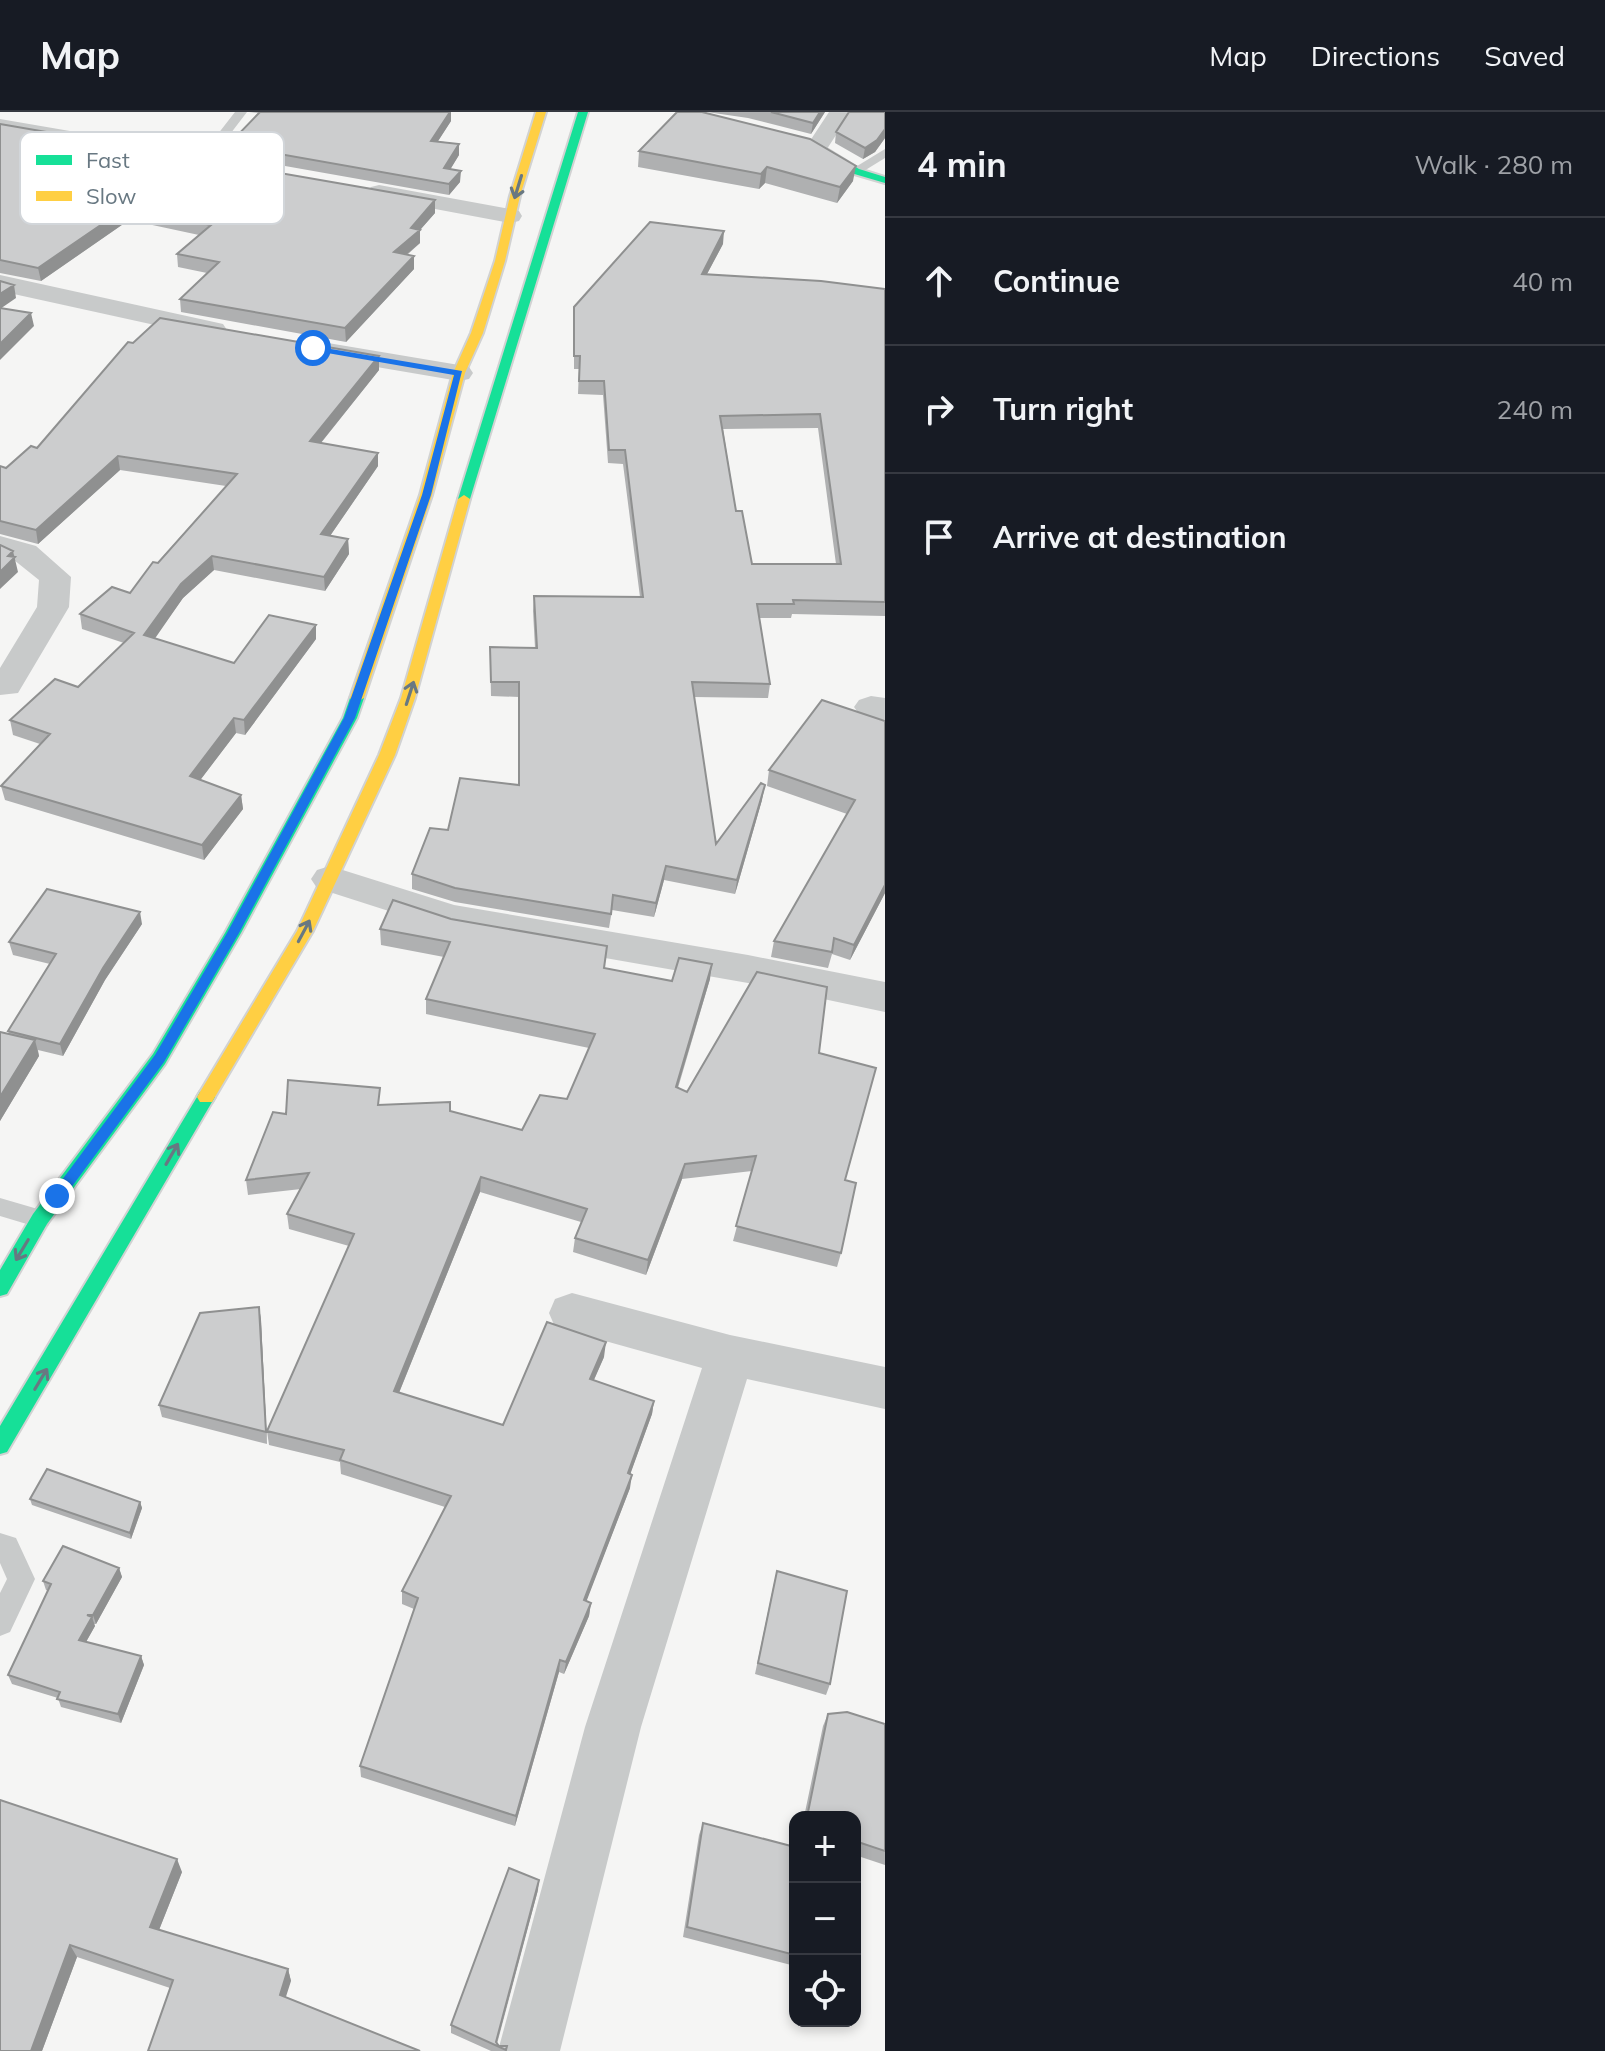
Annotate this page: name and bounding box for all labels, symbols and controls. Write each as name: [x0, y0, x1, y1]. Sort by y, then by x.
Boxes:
text: Map: [40, 31, 120, 79]
text: Map: [1209, 38, 1267, 73]
text: Directions: [1311, 38, 1440, 73]
text: Saved: [1484, 38, 1565, 73]
legend: [20, 132, 284, 224]
text: 4 min: [917, 143, 1007, 186]
text: Fast: [86, 146, 130, 174]
text: Walk · 280 m: [1414, 148, 1573, 181]
one-way arrow: [510, 173, 525, 199]
text: Slow: [86, 182, 136, 210]
icon: ahead: [917, 259, 961, 303]
text: Continue: [993, 262, 1120, 300]
text: 40 m: [1512, 265, 1573, 298]
route start: [295, 330, 331, 366]
icon: right: [917, 387, 961, 431]
text: Turn right: [993, 390, 1133, 428]
text: 240 m: [1497, 393, 1573, 426]
icon: arrive: [917, 515, 961, 559]
text: Arrive at destination: [993, 518, 1287, 556]
one-way arrow: [403, 681, 418, 706]
one-way arrow: [297, 919, 313, 943]
one-way arrow: [164, 1143, 180, 1166]
route end: [39, 1178, 75, 1214]
one-way arrow: [14, 1238, 30, 1261]
one-way arrow: [33, 1368, 49, 1391]
map controls: [789, 1811, 861, 2027]
button: +: [789, 1811, 861, 1883]
button: −: [789, 1883, 861, 1955]
button: locate: [789, 1955, 861, 2027]

